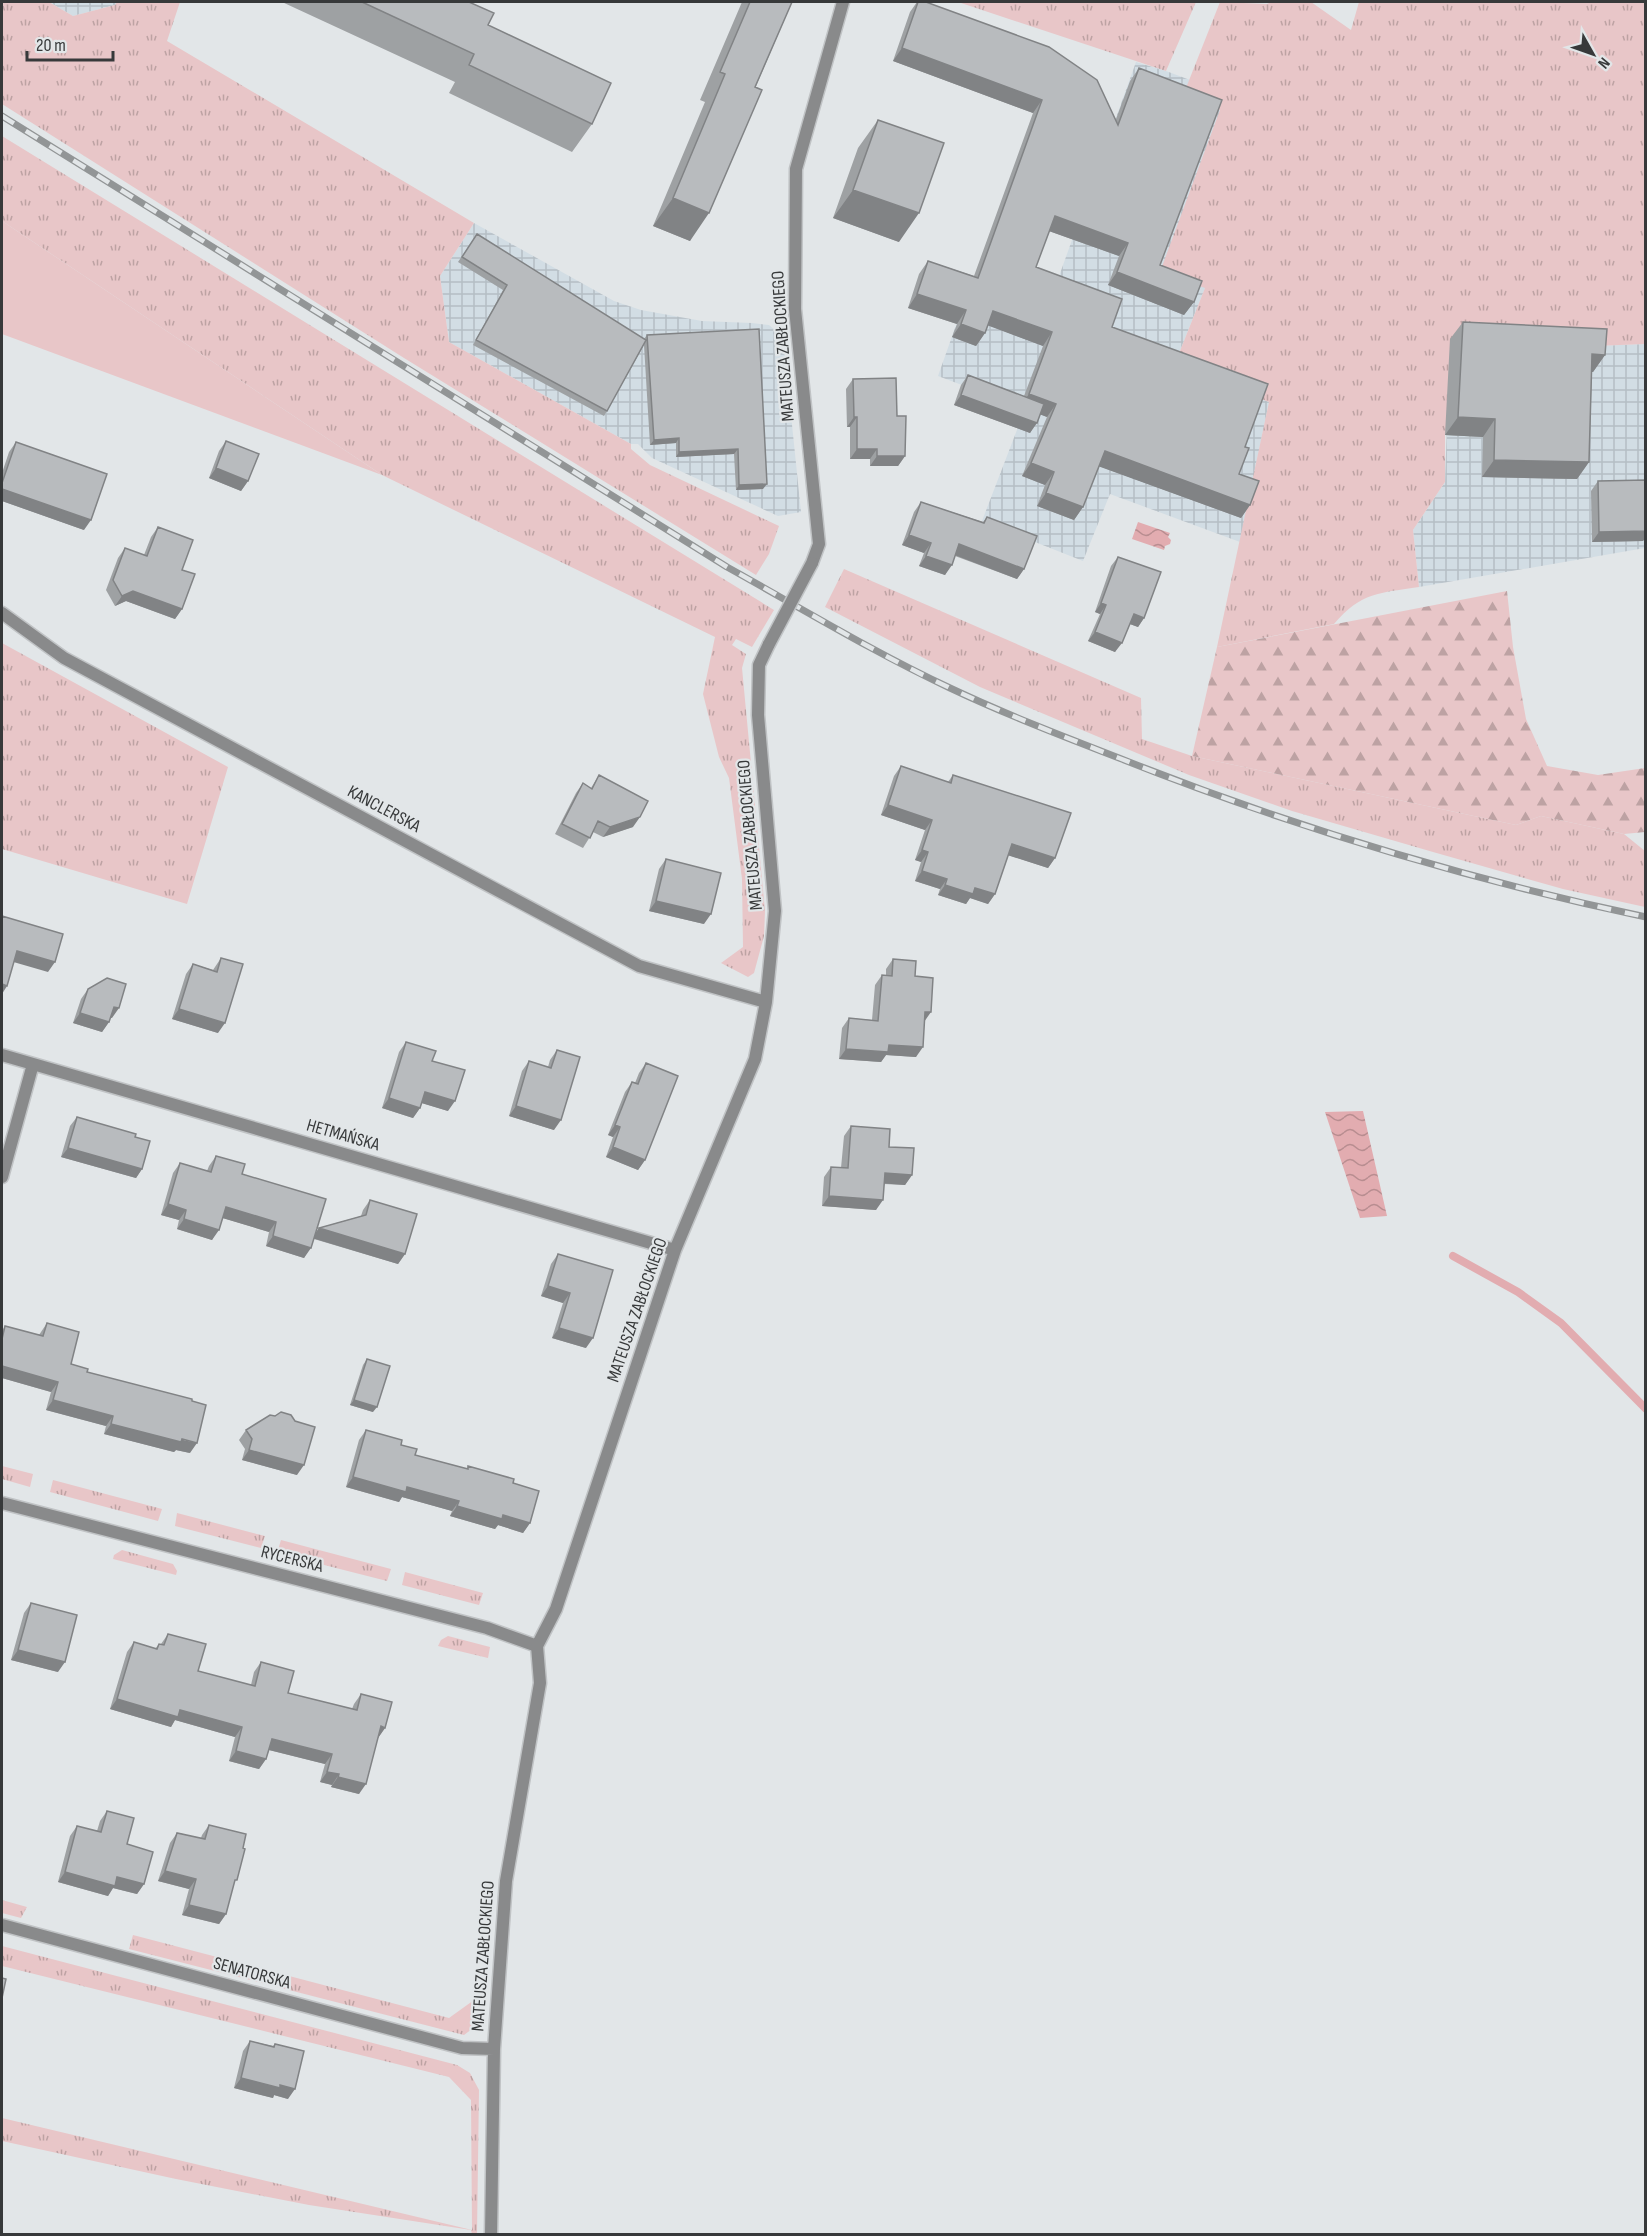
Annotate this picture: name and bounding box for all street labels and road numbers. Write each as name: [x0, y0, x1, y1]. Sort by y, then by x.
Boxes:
street label: MATEUSZA ZABŁOCKIEGO: [767, 270, 799, 422]
street label: MATEUSZA ZABŁOCKIEGO: [733, 759, 767, 911]
street label: KANCLERSKA: [344, 781, 424, 837]
street label: HETMAŃSKA: [304, 1115, 382, 1156]
street label: MATEUSZA ZABŁOCKIEGO: [602, 1235, 672, 1385]
street label: RYCERSKA: [259, 1541, 326, 1577]
street label: MATEUSZA ZABŁOCKIEGO: [467, 1880, 499, 2032]
street label: SENATORSKA: [211, 1953, 293, 1993]

